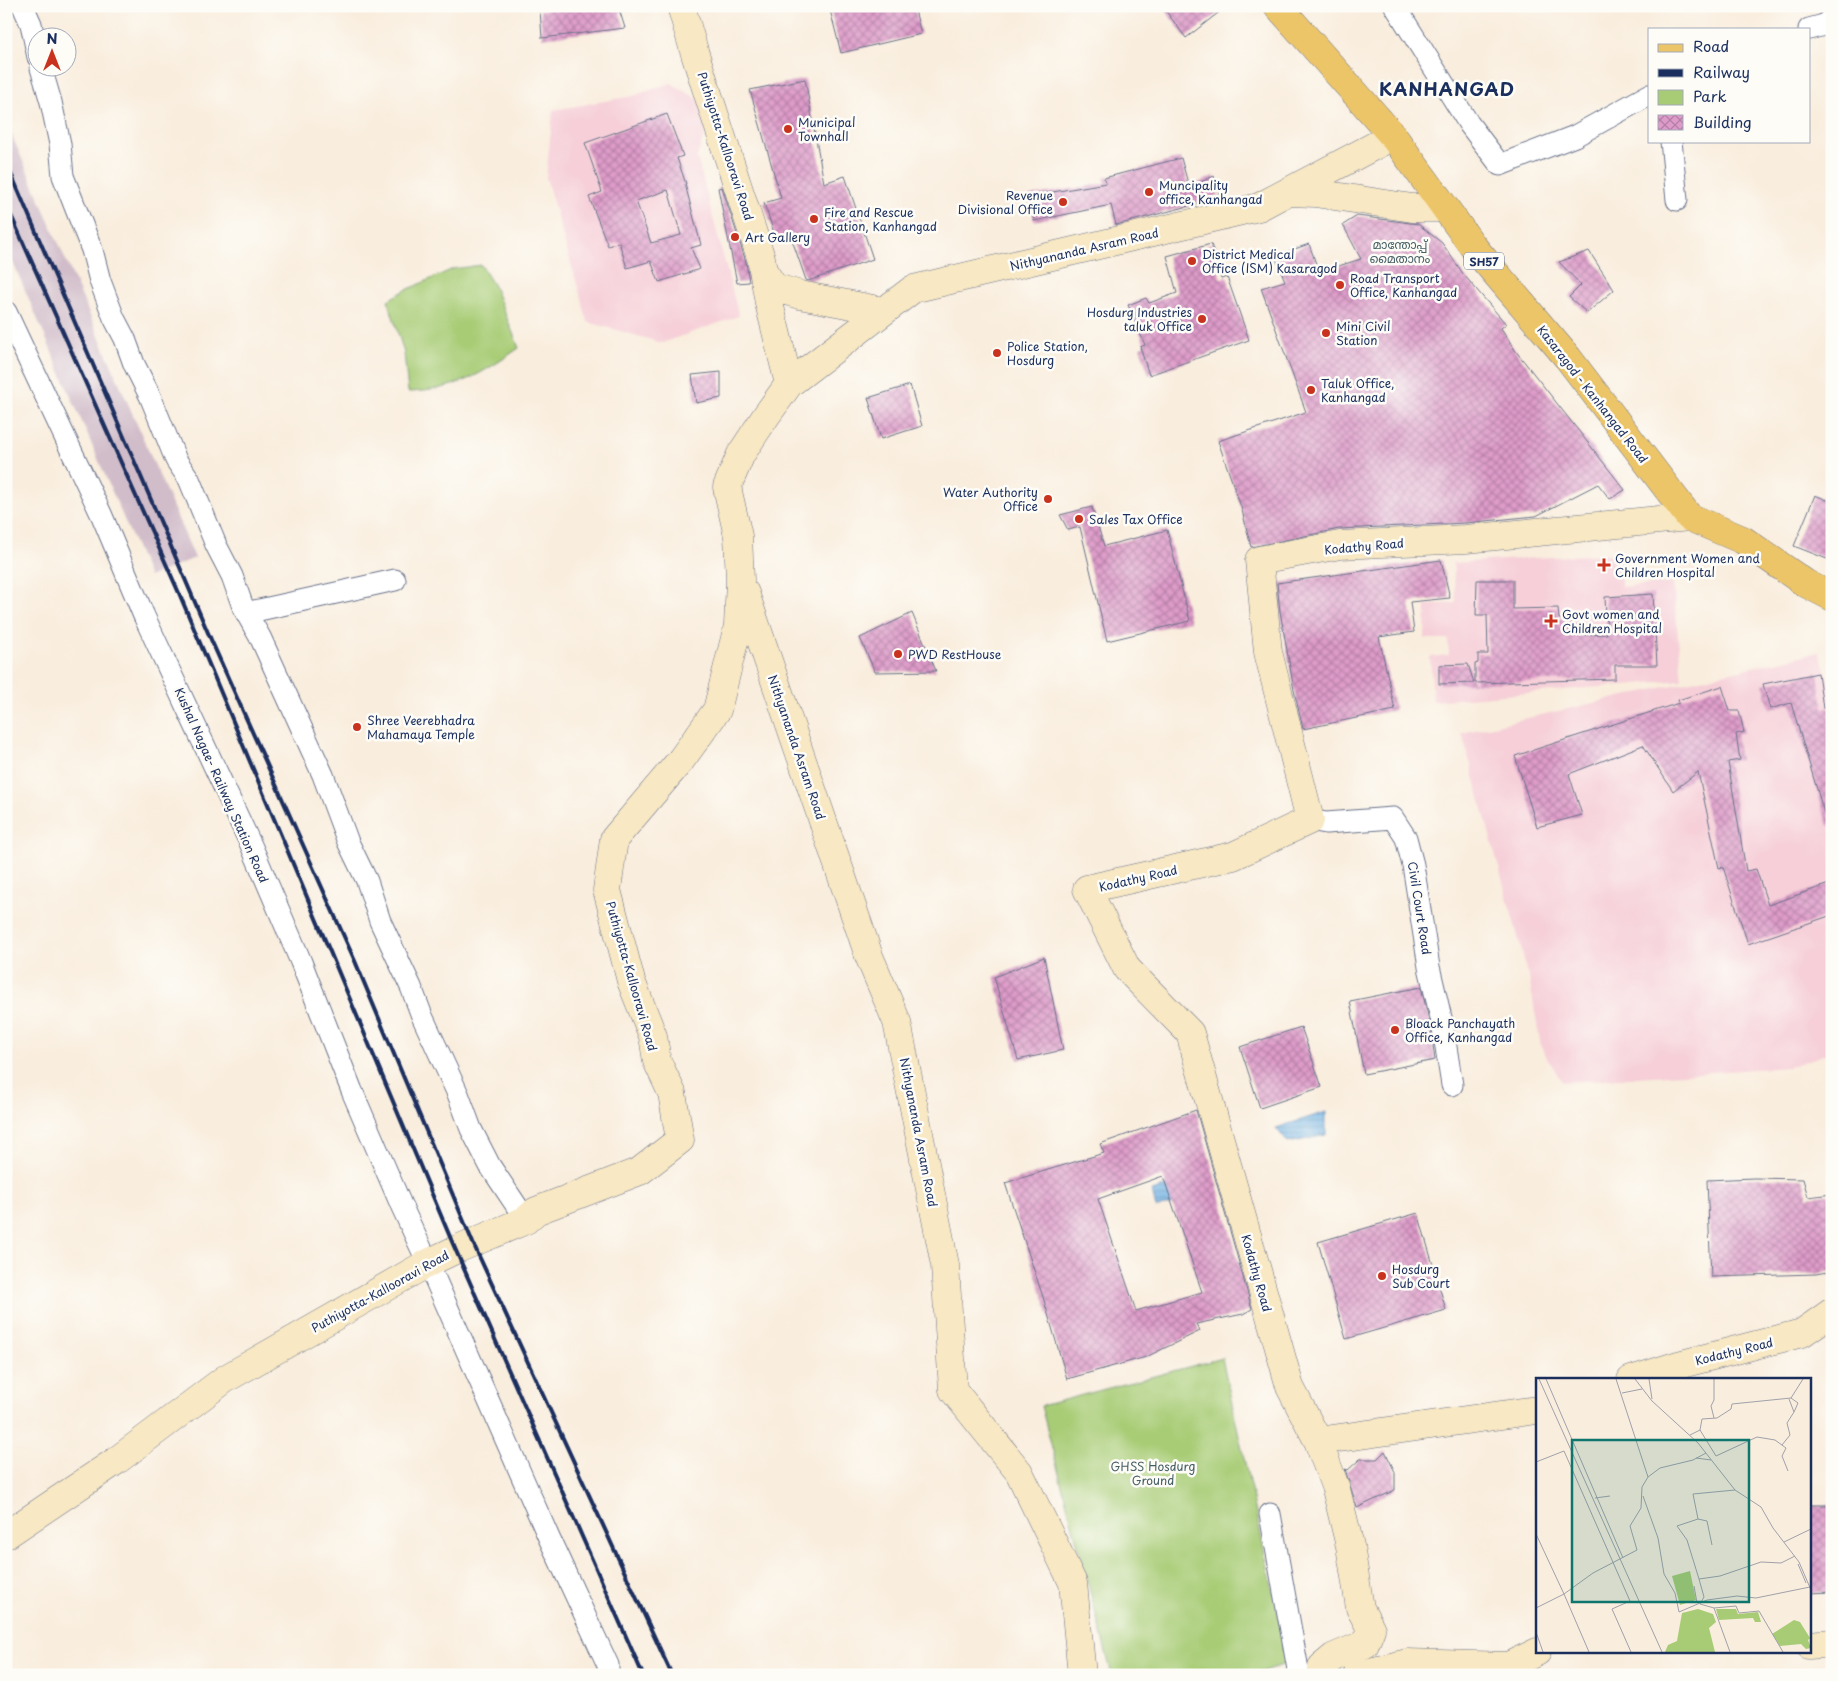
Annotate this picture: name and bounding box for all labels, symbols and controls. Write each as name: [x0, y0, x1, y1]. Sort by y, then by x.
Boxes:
north arrow: [28, 28, 78, 78]
text: N: [46, 28, 58, 49]
legend: [1648, 28, 1810, 142]
text: Road: [1693, 34, 1729, 57]
text: Railway: [1693, 60, 1750, 83]
street label: Puthiyotta-Kallooravi Road: [693, 69, 759, 223]
district label: KANHANGAD: [1379, 75, 1515, 102]
text: Park: [1693, 84, 1727, 107]
text: Building: [1693, 110, 1752, 133]
place label: Municipal Townhall: [798, 113, 856, 145]
marker: Municipal Townhall: [782, 123, 794, 135]
place label: Muncipality office, Kanhangad: [1159, 176, 1263, 208]
place label: Revenue Divisional Office: [958, 186, 1053, 218]
marker: Muncipality office, Kanhangad: [1143, 186, 1155, 198]
marker: Revenue Divisional Office: [1057, 196, 1069, 208]
place label: Fire and Rescue Station, Kanhangad: [824, 203, 937, 235]
marker: Fire and Rescue Station, Kanhangad: [808, 213, 820, 225]
street label: Nithyananda Asram Road: [1008, 223, 1160, 275]
place label: Art Gallery: [745, 228, 810, 246]
marker: Art Gallery: [729, 231, 741, 243]
park label: മാന്തോപ്പ് മൈതാനം: [1370, 235, 1431, 267]
place label: District Medical Office (ISM) Kasaragod: [1202, 245, 1337, 277]
road number: SH57: [1464, 252, 1504, 270]
marker: District Medical Office (ISM) Kasaragod: [1186, 255, 1198, 267]
place label: Road Transport Office, Kanhangad: [1350, 269, 1457, 301]
marker: Road Transport Office, Kanhangad: [1334, 279, 1346, 291]
place label: Hosdurg Industries taluk Office: [1087, 303, 1193, 335]
marker: Hosdurg Industries taluk Office: [1196, 313, 1208, 325]
place label: Mini Civil Station: [1336, 317, 1390, 349]
street label: Kasaragod - Kanhangad Road: [1533, 321, 1653, 467]
marker: Mini Civil Station: [1320, 327, 1332, 339]
place label: Police Station, Hosdurg: [1007, 337, 1088, 369]
marker: Police Station, Hosdurg: [991, 347, 1003, 359]
place label: Taluk Office, Kanhangad: [1321, 374, 1394, 406]
marker: Taluk Office, Kanhangad: [1305, 384, 1317, 396]
place label: Water Authority Office: [943, 483, 1038, 515]
marker: Water Authority Office: [1042, 493, 1054, 505]
place label: Sales Tax Office: [1089, 510, 1183, 528]
marker: Sales Tax Office: [1073, 513, 1085, 525]
street label: Kodathy Road: [1323, 534, 1405, 558]
place label: Government Women and Children Hospital: [1615, 549, 1760, 581]
marker: Government Women and Children Hospital: [1597, 558, 1611, 572]
place label: Govt women and Children Hospital: [1562, 605, 1662, 637]
marker: Govt women and Children Hospital: [1544, 614, 1558, 628]
place label: PWD RestHouse: [908, 645, 1002, 663]
marker: PWD RestHouse: [892, 648, 904, 660]
street label: Nithyananda Asram Road: [764, 672, 830, 822]
street label: Kushal Nagae- Railway Station Road: [171, 684, 273, 886]
place label: Shree Veerebhadra Mahamaya Temple: [367, 711, 475, 743]
marker: Shree Veerebhadra Mahamaya Temple: [351, 721, 363, 733]
street label: Kodathy Road: [1097, 860, 1179, 896]
street label: Civil Court Road: [1404, 860, 1436, 956]
street label: Puthiyotta-Kallooravi Road: [602, 899, 662, 1053]
place label: Bloack Panchayath Office, Kanhangad: [1405, 1014, 1515, 1046]
marker: Bloack Panchayath Office, Kanhangad: [1389, 1024, 1401, 1036]
street label: Nithyananda Asram Road: [896, 1056, 942, 1209]
street label: Kodathy Road: [1237, 1232, 1277, 1314]
street label: Puthiyotta-Kallooravi Road: [308, 1246, 452, 1336]
place label: Hosdurg Sub Court: [1392, 1260, 1450, 1292]
marker: Hosdurg Sub Court: [1376, 1270, 1388, 1282]
street label: Kodathy Road: [1693, 1333, 1775, 1369]
inset map: [1536, 1378, 1810, 1654]
park label: GHSS Hosdurg Ground: [1111, 1457, 1196, 1489]

